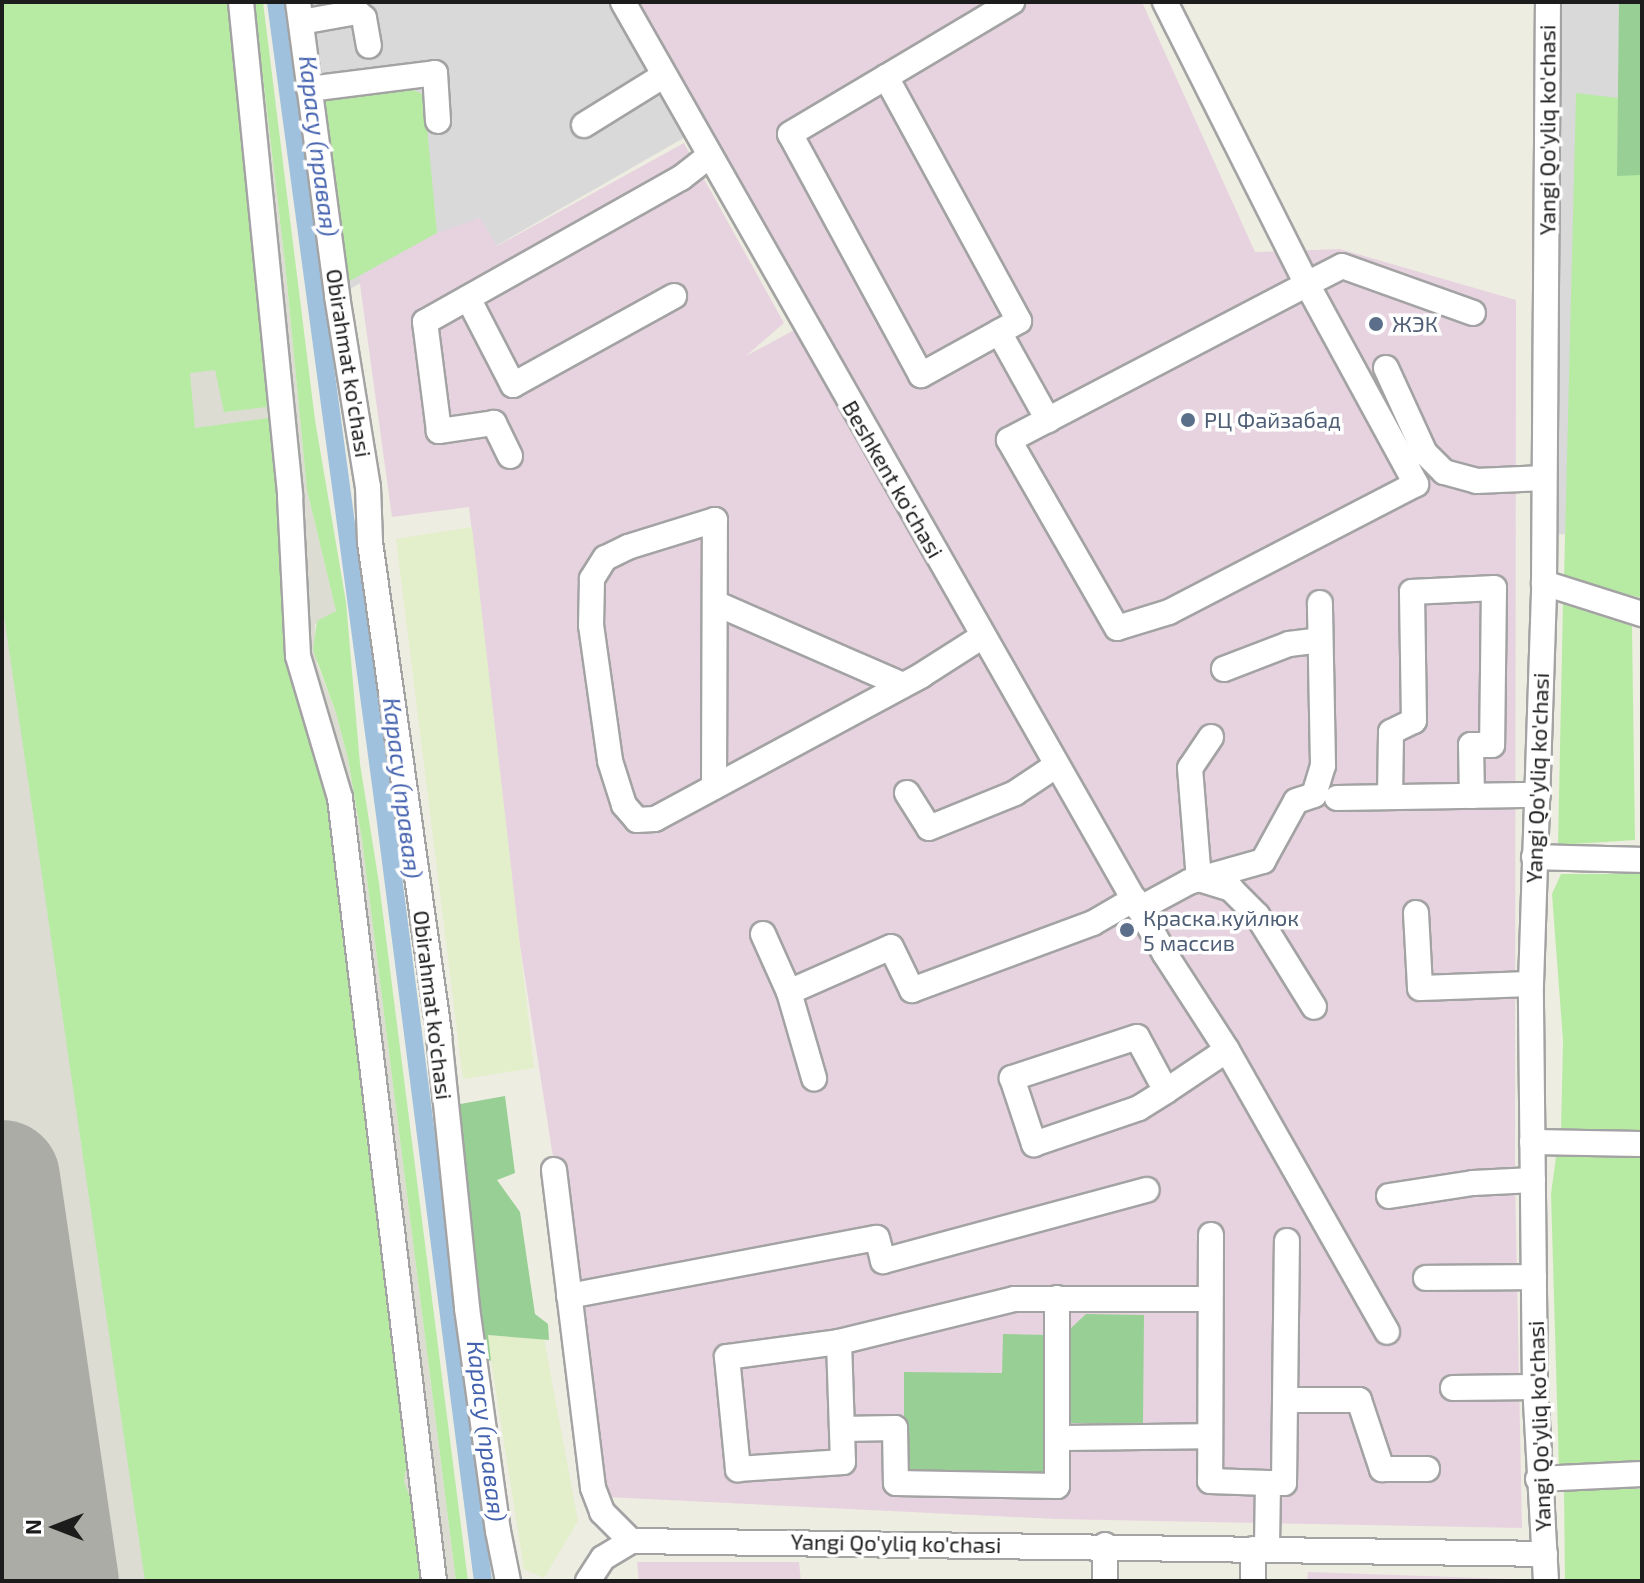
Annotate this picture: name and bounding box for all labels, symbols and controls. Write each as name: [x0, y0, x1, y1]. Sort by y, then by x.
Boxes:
street label: Yangi Qo'yliq ko'chasi: [1534, 25, 1560, 235]
water label: Карасу (правая): [294, 54, 344, 238]
street label: Obirahmat ko'chasi: [321, 267, 377, 459]
place label: ЖЭК: [1392, 311, 1438, 337]
marker: ЖЭК: [1367, 315, 1385, 333]
street label: Beshkent ko'chasi: [837, 396, 949, 562]
place label: РЦ Файзабад: [1204, 407, 1341, 433]
marker: РЦ Файзабад: [1179, 411, 1197, 429]
street label: Yangi Qo'yliq ko'chasi: [1520, 672, 1554, 884]
water label: Карасу (правая): [378, 696, 428, 880]
place label: Краска.куйлюк 5 массив: [1143, 904, 1299, 956]
street label: Obirahmat ko'chasi: [408, 909, 458, 1101]
marker: Краска.куйлюк 5 массив: [1118, 921, 1136, 939]
street label: Yangi Qo'yliq ko'chasi: [1522, 1320, 1556, 1532]
water label: Карасу (правая): [462, 1339, 512, 1523]
north arrow: [16, 1487, 96, 1567]
text: N: [19, 1519, 45, 1535]
street label: Yangi Qo'yliq ko'chasi: [790, 1528, 1002, 1558]

